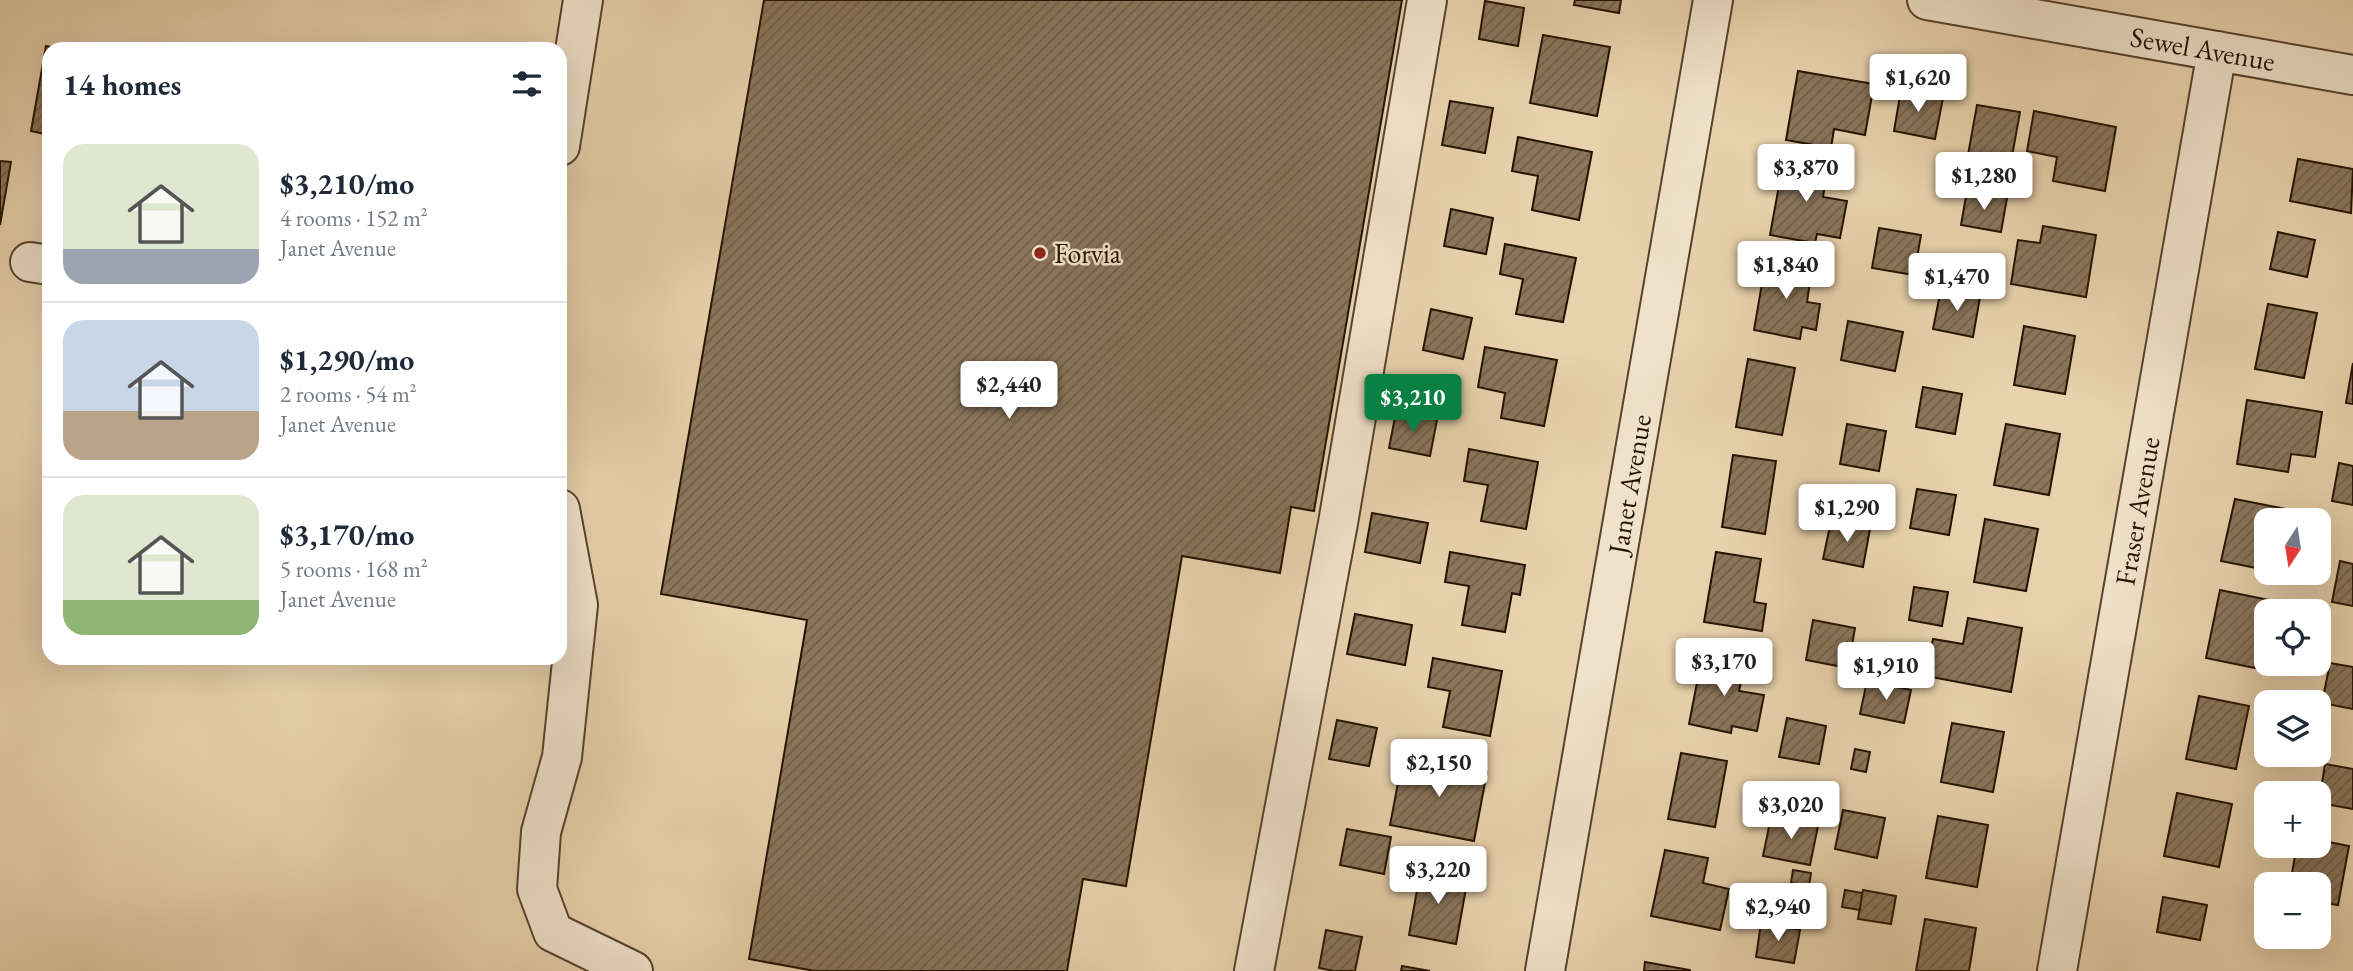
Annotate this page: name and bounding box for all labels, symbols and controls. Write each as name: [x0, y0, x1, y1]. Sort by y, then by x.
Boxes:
street label: Sewel Avenue: [2128, 18, 2278, 79]
pin: $1,620: [1861, 54, 1975, 114]
text: $1,620: [1886, 62, 1950, 92]
text: 14 homes: [63, 65, 181, 104]
icon: filters: [508, 65, 546, 103]
pin: $3,870: [1749, 144, 1863, 204]
text: $3,870: [1774, 152, 1838, 182]
pin: $1,280: [1927, 152, 2041, 212]
text: $1,280: [1952, 160, 2016, 190]
text: $3,210/mo: [280, 164, 414, 203]
icon: home: [119, 172, 203, 256]
text: 4 rooms · 152 m²: [280, 203, 428, 233]
text: Janet Avenue: [280, 233, 396, 263]
place label: Forvia: [1054, 235, 1122, 271]
pin: $1,840: [1729, 242, 1843, 301]
marker: Forvia: [1032, 245, 1048, 261]
text: $1,840: [1754, 249, 1818, 279]
pin: $1,470: [1900, 254, 2014, 313]
text: $1,470: [1925, 261, 1989, 291]
text: $1,290/mo: [280, 340, 414, 379]
icon: home: [119, 348, 203, 432]
pin: $2,440: [952, 362, 1066, 421]
text: $2,440: [977, 369, 1041, 399]
pin: $3,210: [1356, 374, 1470, 434]
text: 2 rooms · 54 m²: [280, 379, 417, 409]
text: $3,210: [1381, 382, 1445, 412]
text: Janet Avenue: [280, 409, 396, 439]
street label: Janet Avenue: [1599, 411, 1659, 559]
street label: Fraser Avenue: [2106, 434, 2168, 588]
pin: $1,290: [1790, 484, 1904, 544]
text: $1,290: [1815, 492, 1879, 522]
north arrow: [2254, 508, 2331, 584]
map controls: [2254, 508, 2331, 949]
text: $3,170/mo: [280, 515, 414, 554]
icon: home: [119, 523, 203, 607]
text: 5 rooms · 168 m²: [280, 554, 428, 584]
text: Janet Avenue: [280, 584, 396, 614]
button: locate: [2254, 599, 2331, 676]
pin: $3,170: [1667, 638, 1781, 698]
pin: $1,910: [1829, 642, 1943, 702]
text: $3,170: [1692, 646, 1756, 676]
text: $1,910: [1854, 650, 1918, 680]
button: layers: [2254, 690, 2331, 767]
pin: $2,150: [1382, 740, 1496, 799]
text: $2,150: [1407, 747, 1471, 777]
button: +: [2254, 781, 2331, 858]
pin: $3,020: [1734, 782, 1848, 841]
text: $3,020: [1759, 789, 1823, 819]
pin: $3,220: [1381, 846, 1495, 906]
text: $3,220: [1406, 854, 1470, 884]
button: −: [2254, 872, 2331, 949]
pin: $2,940: [1721, 884, 1835, 943]
text: $2,940: [1746, 891, 1810, 921]

